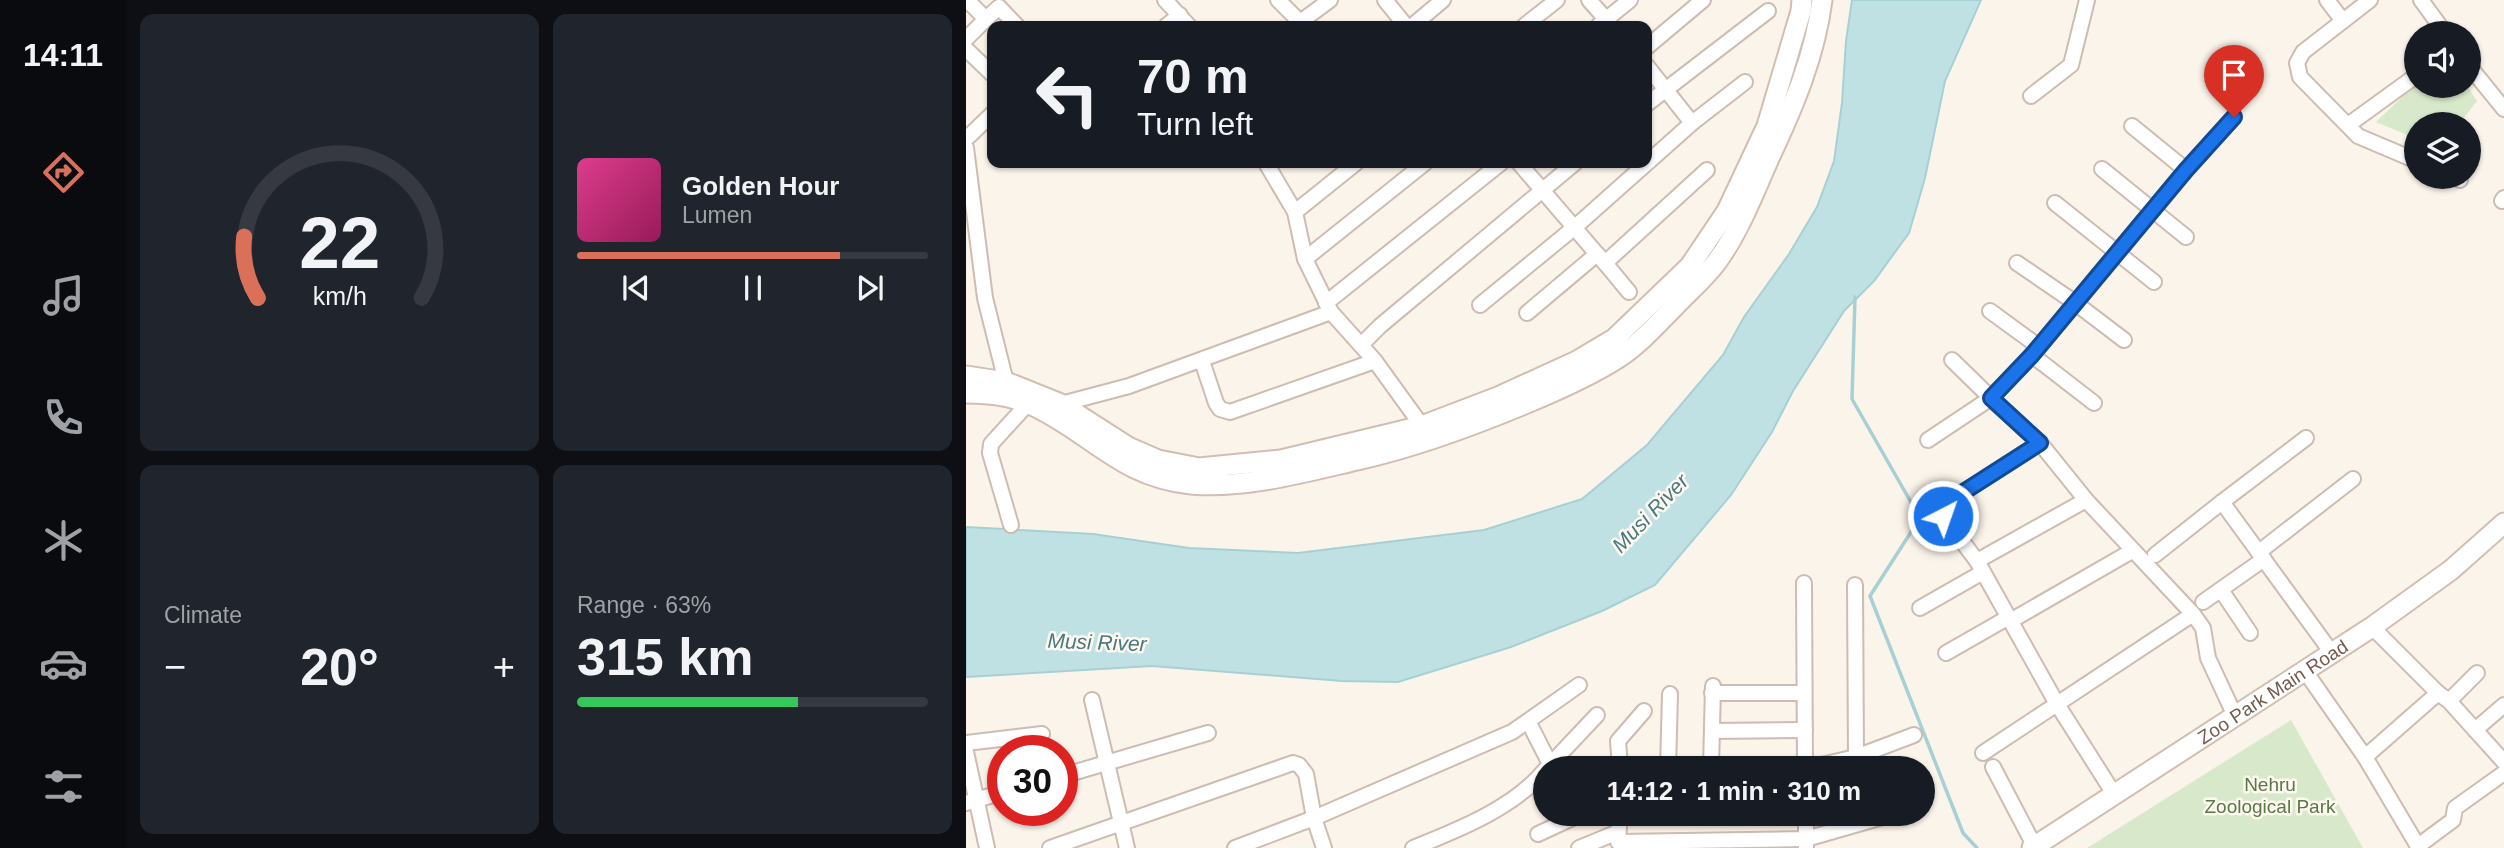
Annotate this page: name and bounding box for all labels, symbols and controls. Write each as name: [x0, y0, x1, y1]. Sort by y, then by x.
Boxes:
map controls: [2404, 21, 2481, 189]
button: sound: [2404, 21, 2481, 98]
text: 14:11: [23, 37, 103, 73]
pin: [2204, 45, 2264, 117]
icon: left: [1022, 49, 1113, 140]
text: 70 m: [1137, 49, 1249, 103]
icon: arrive: [2215, 56, 2253, 94]
text: Turn left: [1137, 106, 1253, 142]
button: layers: [2404, 112, 2481, 189]
icon: directions: [39, 148, 88, 197]
text: Golden Hour: [682, 171, 839, 201]
text: Lumen: [682, 202, 752, 228]
text: 22: [299, 203, 380, 284]
icon: previous: [617, 269, 655, 307]
icon: pause: [734, 269, 772, 307]
icon: next: [851, 269, 889, 307]
icon: music: [39, 271, 88, 320]
text: km/h: [312, 282, 367, 310]
icon: phone: [39, 393, 88, 442]
water label: Musi River: [1607, 469, 1693, 557]
position arrow: [1906, 479, 1980, 553]
icon: climate: [39, 516, 88, 565]
text: Range · 63%: [577, 592, 711, 618]
text: Climate: [164, 602, 242, 628]
text: 315 km: [577, 628, 753, 686]
water label: Musi River: [1047, 629, 1148, 655]
street label: Zoo Park Main Road: [2194, 635, 2351, 748]
text: 20°: [300, 638, 379, 696]
icon: car: [39, 639, 88, 688]
text: −: [164, 646, 186, 688]
text: +: [493, 646, 515, 688]
speed limit sign: 30: [987, 735, 1078, 826]
icon: filters: [39, 762, 88, 811]
park label: Nehru Zoological Park: [2205, 774, 2336, 817]
text: 14:12 · 1 min · 310 m: [1607, 776, 1861, 806]

